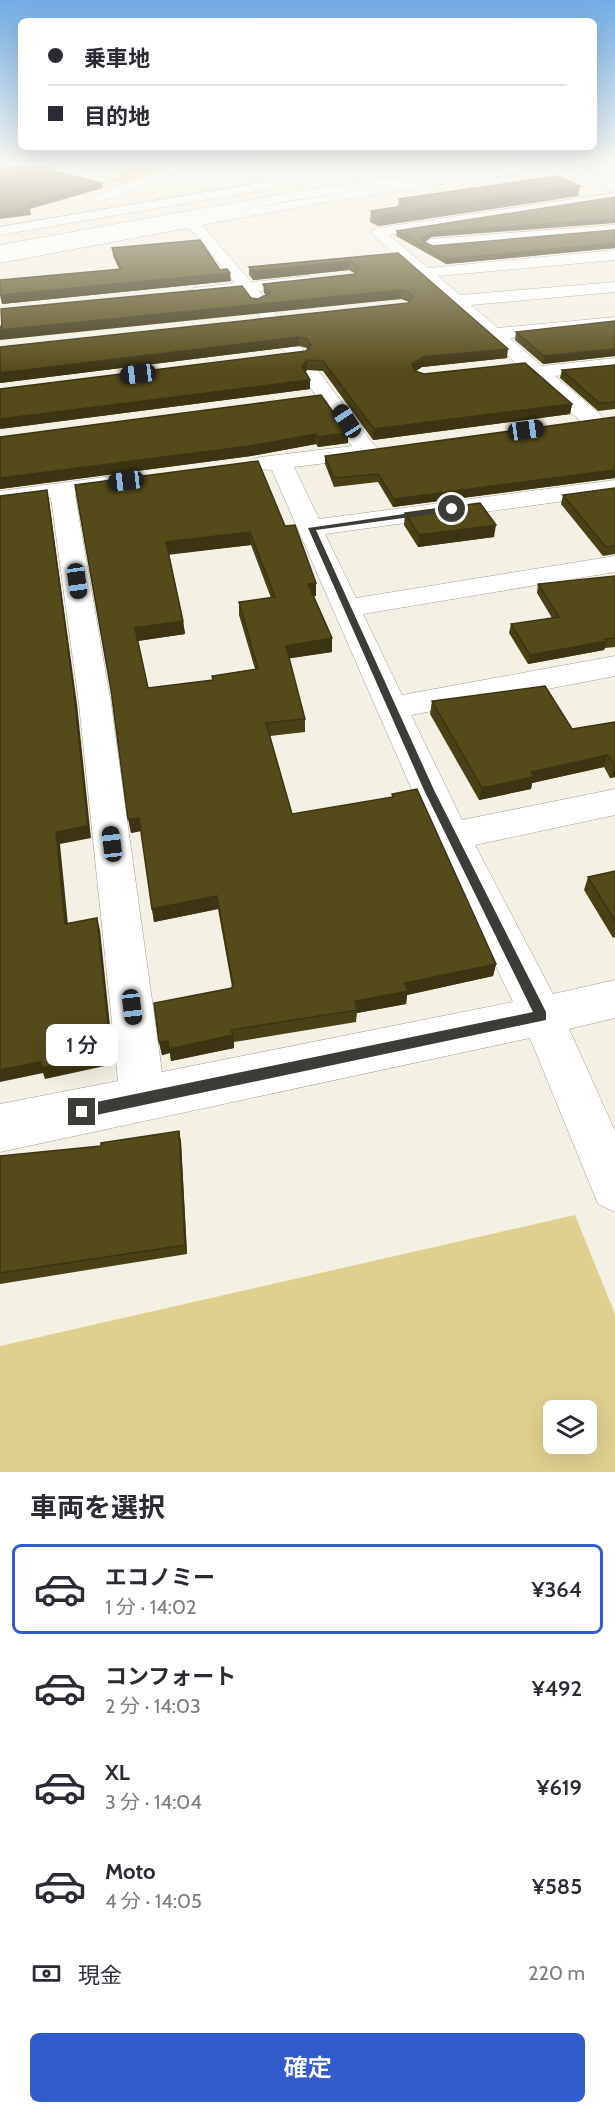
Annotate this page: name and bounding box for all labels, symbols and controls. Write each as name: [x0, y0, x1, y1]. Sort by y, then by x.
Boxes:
text: 乗車地: [84, 45, 150, 72]
text: 目的地: [84, 103, 150, 130]
car: [119, 363, 157, 385]
car: [330, 401, 364, 441]
car: [507, 419, 545, 441]
car: [107, 470, 145, 492]
route start: [438, 495, 465, 522]
car: [66, 562, 88, 600]
car: [101, 825, 123, 863]
car: [121, 988, 143, 1026]
callout: 1 分: [46, 1025, 118, 1067]
text: 1 分: [66, 1033, 98, 1057]
route end: [68, 1098, 95, 1125]
map controls: [543, 1400, 597, 1454]
button: layers: [543, 1400, 597, 1454]
text: 車両を選択: [30, 1491, 165, 1524]
icon: car: [33, 1562, 87, 1616]
text: エコノミー: [105, 1564, 215, 1591]
text: ¥364: [531, 1576, 582, 1603]
text: 1 分 · 14:02: [105, 1595, 196, 1619]
icon: car: [33, 1661, 87, 1715]
text: コンフォート: [105, 1663, 236, 1690]
text: ¥492: [532, 1675, 582, 1702]
text: 2 分 · 14:03: [105, 1694, 201, 1718]
text: XL: [105, 1759, 130, 1786]
icon: car: [33, 1760, 87, 1814]
text: ¥619: [536, 1774, 582, 1801]
text: 3 分 · 14:04: [105, 1790, 202, 1814]
text: Moto: [105, 1858, 156, 1885]
icon: car: [33, 1859, 87, 1913]
text: ¥585: [532, 1873, 582, 1900]
text: 4 分 · 14:05: [105, 1889, 202, 1913]
icon: cash: [30, 1957, 63, 1990]
text: 220 m: [528, 1961, 585, 1985]
text: 現金: [78, 1962, 122, 1989]
button: 確定: [30, 2033, 585, 2102]

